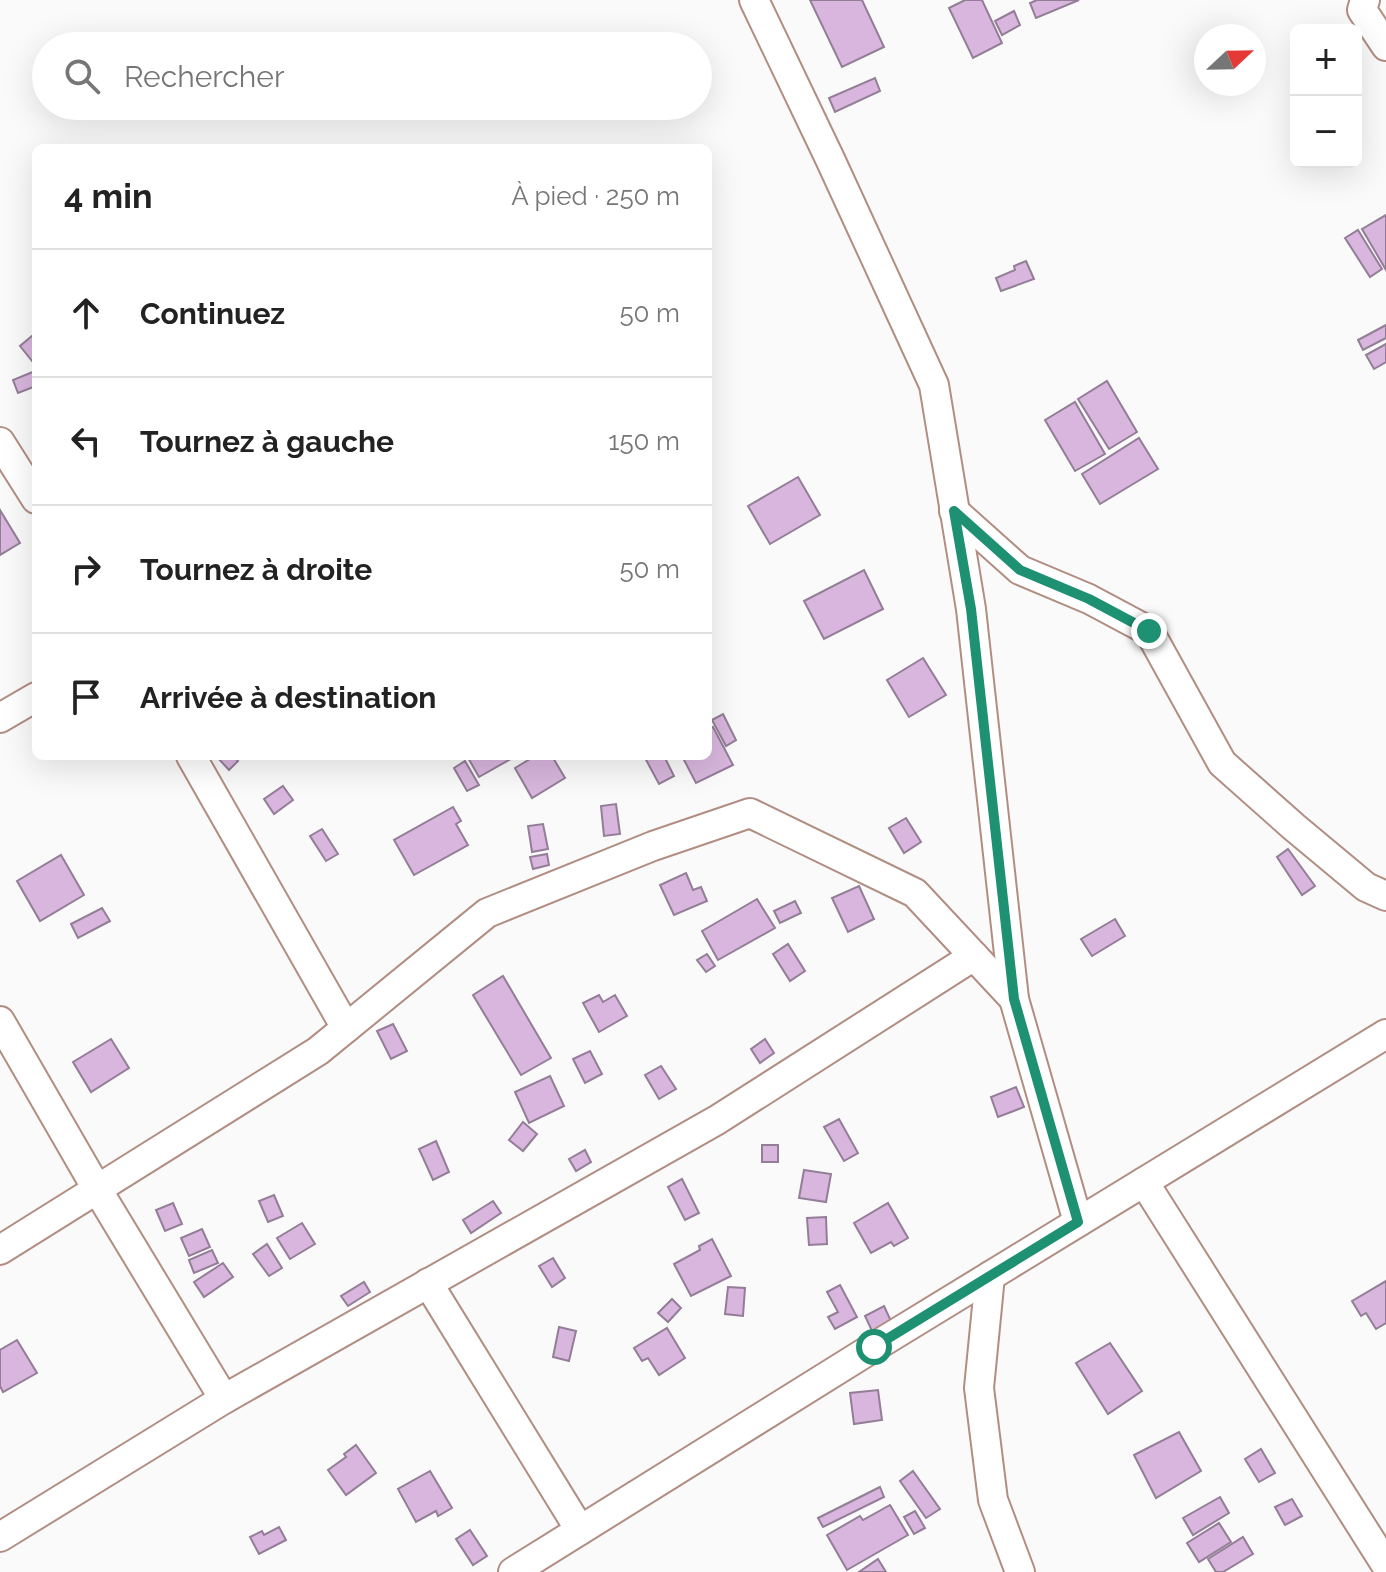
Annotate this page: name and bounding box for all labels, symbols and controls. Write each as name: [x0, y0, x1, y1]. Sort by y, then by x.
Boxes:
north arrow: [1194, 24, 1266, 96]
map controls: [1290, 24, 1362, 168]
button: +: [1290, 24, 1362, 96]
search box: [32, 32, 712, 120]
icon: search: [60, 54, 104, 98]
text: Rechercher: [124, 59, 284, 94]
button: −: [1290, 96, 1362, 168]
text: 4 min: [64, 176, 152, 216]
text: À pied · 250 m: [511, 181, 680, 211]
icon: ahead: [64, 291, 108, 335]
text: Continuez: [140, 296, 285, 331]
text: 50 m: [619, 298, 680, 328]
icon: left: [64, 419, 108, 463]
text: Tournez à gauche: [140, 424, 394, 459]
text: 150 m: [608, 426, 680, 456]
icon: right: [64, 547, 108, 591]
text: Tournez à droite: [140, 552, 372, 587]
text: 50 m: [619, 554, 680, 584]
route end: [1131, 613, 1167, 649]
icon: arrive: [64, 675, 108, 719]
text: Arrivée à destination: [140, 680, 436, 715]
route start: [856, 1329, 892, 1365]

